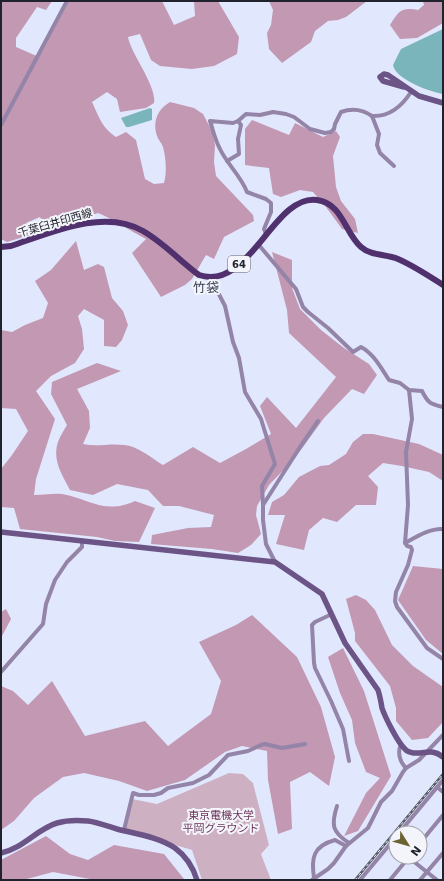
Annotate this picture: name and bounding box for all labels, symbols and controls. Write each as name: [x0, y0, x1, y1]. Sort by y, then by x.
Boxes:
street label: 千葉臼井印西線: [16, 206, 94, 240]
road number: 64: [228, 256, 250, 272]
district label: 竹袋: [193, 280, 219, 295]
park label: 東京電機大学 平岡グラウンド: [183, 809, 260, 835]
north arrow: [388, 825, 428, 865]
text: N: [408, 843, 424, 858]

